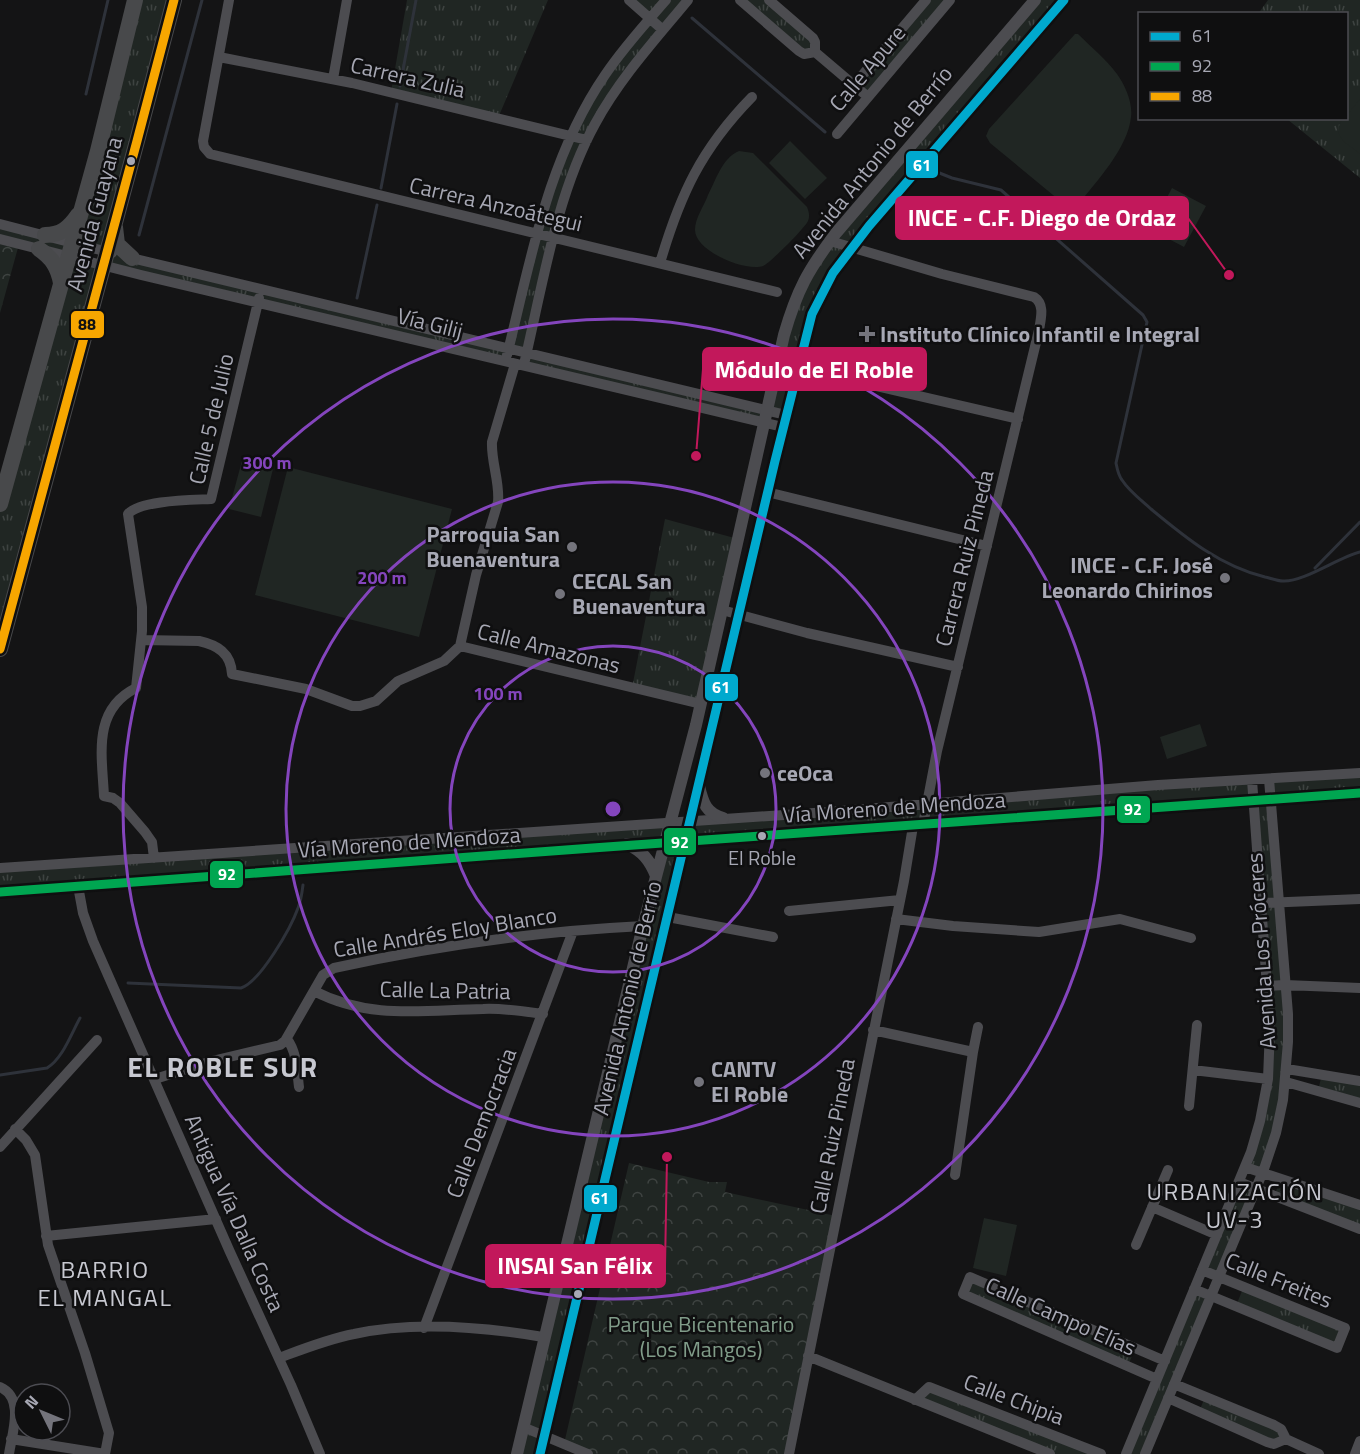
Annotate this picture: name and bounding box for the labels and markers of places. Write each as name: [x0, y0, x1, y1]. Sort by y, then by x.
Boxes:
unlabelled marker: [125, 155, 137, 167]
callout: INCE - C.F. Diego de Ordaz: [896, 197, 1188, 239]
place label: Instituto Clínico Infantil e Integral: [880, 317, 1200, 351]
marker: Instituto Clínico Infantil e Integral: [858, 325, 876, 343]
callout: Módulo de El Roble: [703, 348, 926, 390]
place label: Parroquia San Buenaventura: [426, 517, 560, 576]
marker: Parroquia San Buenaventura: [565, 540, 579, 554]
place label: INCE - C.F. José Leonardo Chirinos: [1042, 548, 1213, 607]
place label: CECAL San Buenaventura: [572, 564, 706, 623]
marker: INCE - C.F. José Leonardo Chirinos: [1218, 571, 1232, 585]
marker: CECAL San Buenaventura: [553, 587, 567, 601]
place label: ceOca: [777, 756, 833, 790]
marker: ceOca: [758, 766, 772, 780]
centre of rings: [603, 799, 623, 819]
marker: El Roble: [756, 830, 768, 842]
place label: El Roble: [728, 842, 796, 873]
place label: CANTV El Roble: [711, 1052, 788, 1111]
marker: CANTV El Roble: [692, 1075, 706, 1089]
callout: INSAI San Félix: [486, 1245, 665, 1287]
unlabelled marker: [572, 1288, 584, 1300]

